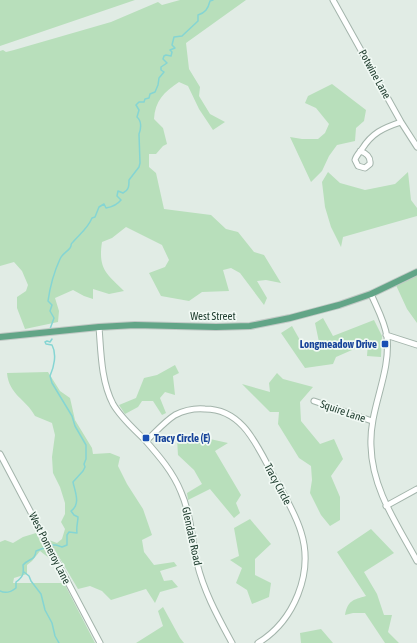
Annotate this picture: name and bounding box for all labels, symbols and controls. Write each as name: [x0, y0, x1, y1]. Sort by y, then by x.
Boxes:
street label: Potwine Lane: [357, 47, 393, 101]
street label: West Street: [190, 310, 236, 322]
place label: Longmeadow Drive: [300, 338, 377, 350]
marker: Longmeadow Drive: [380, 339, 390, 349]
street label: Squire Lane: [319, 398, 367, 424]
place label: Tracy Circle (E): [154, 432, 211, 444]
marker: Tracy Circle (E): [141, 433, 151, 443]
street label: Tracy Circle: [262, 461, 294, 507]
street label: Glendale Road: [180, 506, 204, 566]
street label: West Pomeroy Lane: [27, 510, 73, 586]

